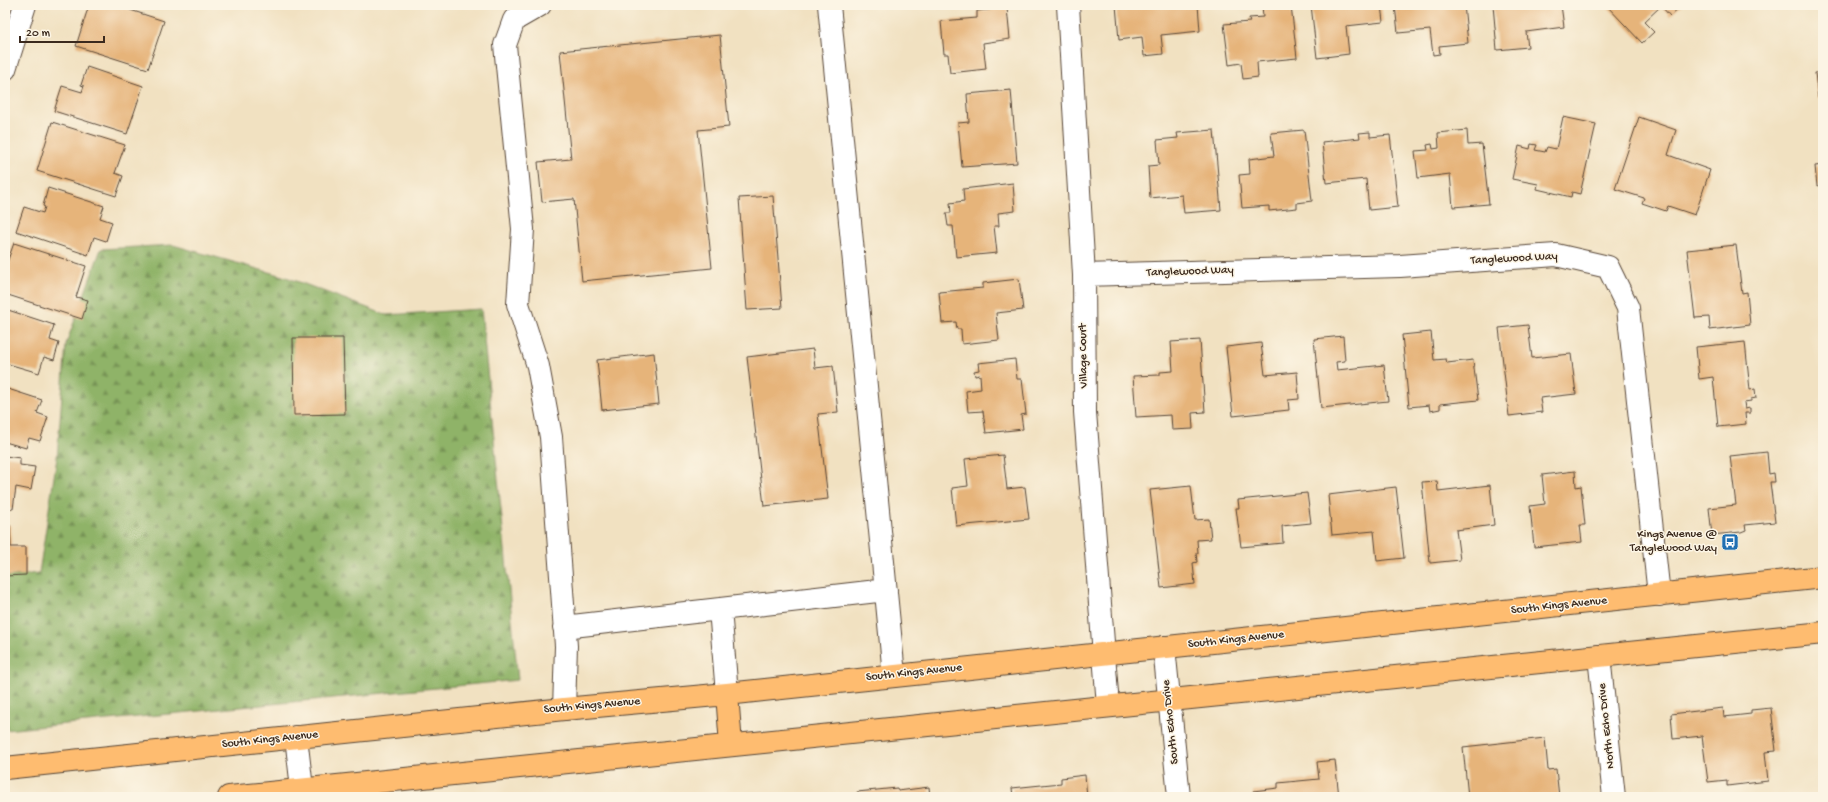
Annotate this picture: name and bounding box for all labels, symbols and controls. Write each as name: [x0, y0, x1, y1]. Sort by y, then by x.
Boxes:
scale bar: [20, 18, 104, 44]
text: 20 m: [26, 27, 51, 41]
street label: Tanglewood Way: [1469, 250, 1558, 268]
street label: Tanglewood Way: [1145, 263, 1234, 281]
street label: Village Court: [1076, 322, 1092, 389]
place label: Kings Avenue @ Tanglewood Way: [1629, 528, 1717, 556]
bus stop icon: Kings Avenue @ Tanglewood Way: [1720, 532, 1740, 552]
street label: South Kings Avenue: [1510, 594, 1609, 618]
street label: South Kings Avenue: [1187, 628, 1286, 652]
street label: South Kings Avenue: [865, 661, 964, 685]
street label: South Echo Drive: [1160, 678, 1182, 765]
street label: North Echo Drive: [1595, 682, 1618, 769]
street label: South Kings Avenue: [543, 695, 642, 717]
street label: South Kings Avenue: [221, 728, 320, 752]

